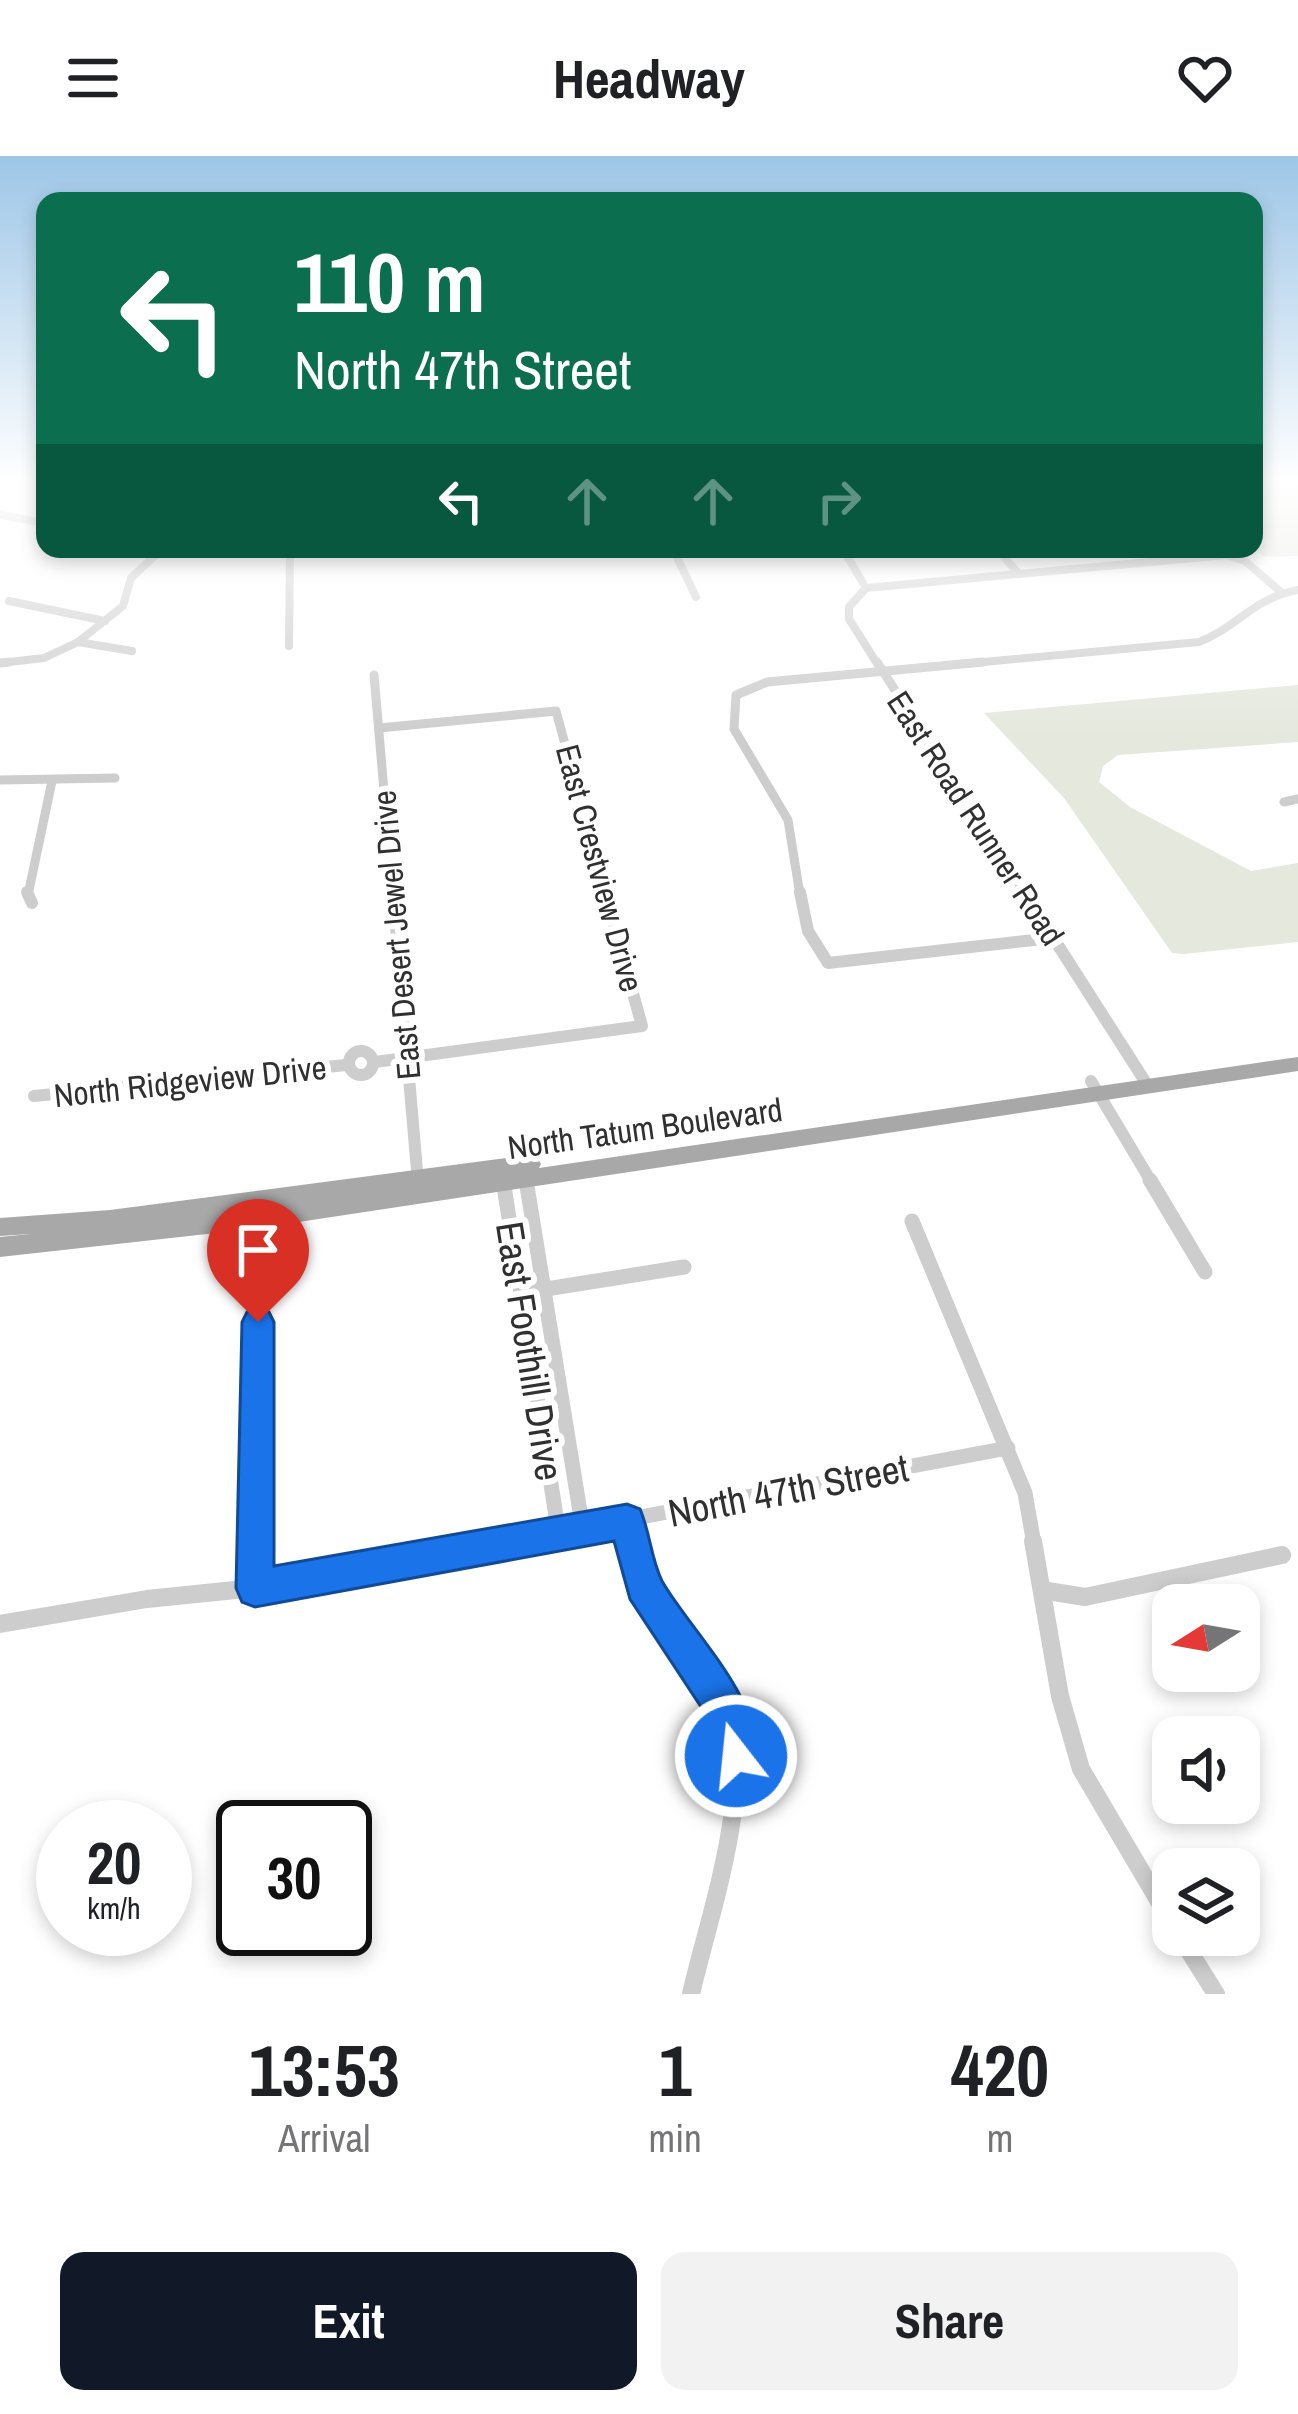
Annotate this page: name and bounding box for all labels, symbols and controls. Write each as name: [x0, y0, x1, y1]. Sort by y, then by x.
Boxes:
text: Headway: [553, 42, 745, 115]
icon: menu: [60, 45, 126, 111]
icon: heart: [1172, 45, 1238, 111]
text: 110 m: [294, 225, 486, 338]
icon: left: [96, 240, 252, 396]
text: North 47th Street: [294, 333, 631, 406]
icon: left: [428, 468, 494, 534]
icon: ahead: [554, 468, 620, 534]
icon: ahead: [680, 468, 746, 534]
icon: right: [806, 468, 872, 534]
street label: East Road Runner Road: [877, 682, 1075, 954]
street label: East Crestview Drive: [546, 740, 654, 996]
street label: East Desert Jewel Drive: [361, 789, 431, 1081]
street label: North Ridgeview Drive: [52, 1045, 328, 1117]
street label: North Tatum Boulevard: [505, 1087, 785, 1169]
pin: [207, 1199, 309, 1322]
icon: arrive: [225, 1217, 291, 1283]
street label: East Foothill Drive: [484, 1218, 576, 1484]
street label: North 47th Street: [663, 1441, 913, 1539]
north arrow: [1152, 1584, 1260, 1692]
map controls: [1152, 1584, 1260, 1956]
position arrow: [673, 1693, 799, 1819]
button: sound: [1152, 1716, 1260, 1824]
speed limit sign: 30: [216, 1800, 372, 1956]
text: 20: [87, 1822, 141, 1903]
button: layers: [1152, 1848, 1260, 1956]
text: km/h: [87, 1888, 141, 1928]
text: 13:53: [249, 2021, 400, 2118]
text: 1: [659, 2021, 692, 2118]
text: 420: [951, 2021, 1049, 2118]
text: Arrival: [278, 2112, 370, 2164]
text: min: [649, 2112, 702, 2164]
text: m: [987, 2112, 1013, 2164]
button: Exit: [60, 2252, 637, 2390]
button: Share: [661, 2252, 1238, 2390]

